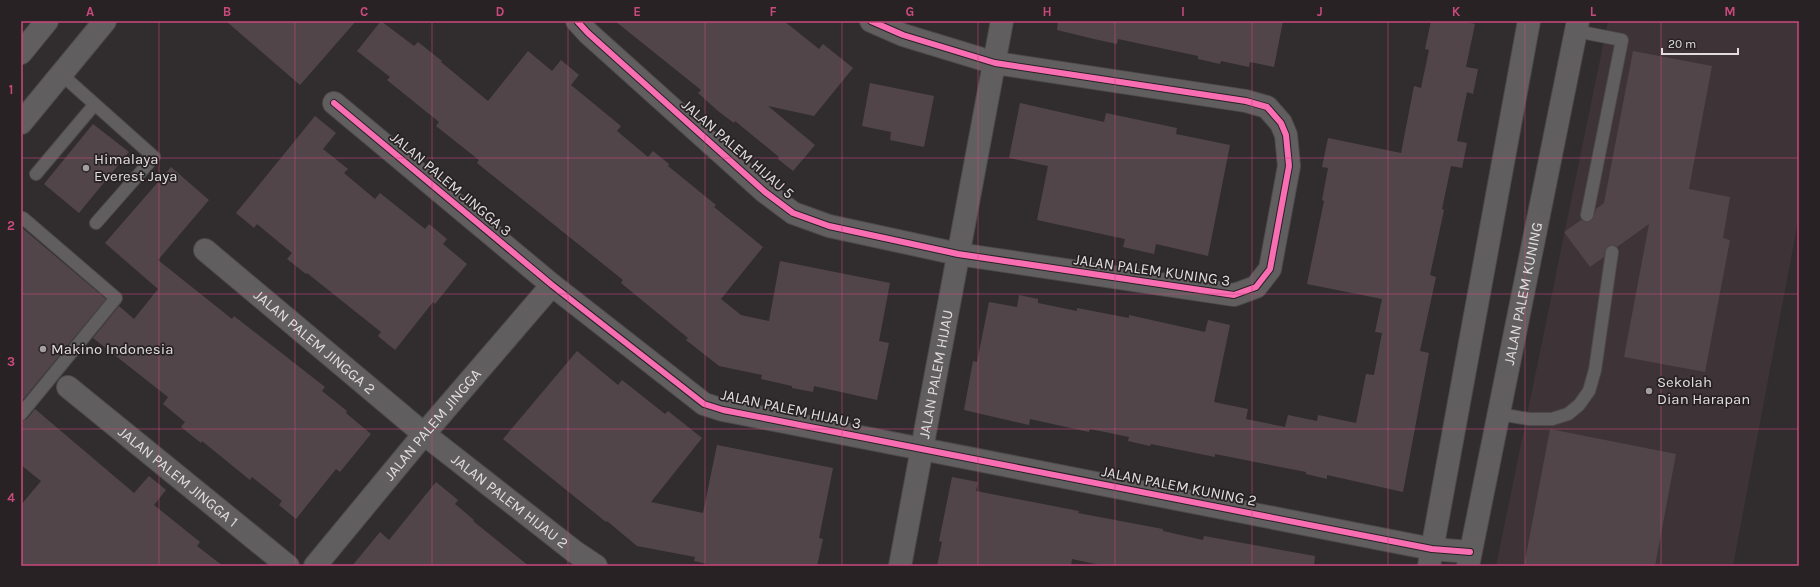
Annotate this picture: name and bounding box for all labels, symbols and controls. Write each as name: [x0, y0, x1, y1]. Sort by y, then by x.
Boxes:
text: A: [86, 4, 94, 19]
text: B: [223, 4, 231, 19]
text: C: [360, 4, 368, 19]
text: D: [496, 4, 505, 19]
text: E: [633, 4, 641, 19]
text: F: [769, 4, 777, 19]
text: G: [906, 4, 914, 19]
text: H: [1042, 4, 1052, 19]
text: I: [1181, 4, 1185, 19]
text: J: [1317, 4, 1323, 19]
text: K: [1452, 4, 1461, 19]
text: L: [1590, 4, 1597, 19]
text: M: [1724, 4, 1736, 19]
scale bar: [1662, 30, 1738, 56]
text: 20 m: [1668, 37, 1696, 51]
text: 1: [9, 82, 13, 97]
street label: JALAN PALEM HIJAU 5: [678, 95, 798, 203]
street label: JALAN PALEM JINGGA 3: [387, 128, 515, 240]
place label: Himalaya Everest Jaya: [94, 150, 177, 185]
marker: Himalaya Everest Jaya: [81, 163, 91, 173]
text: 2: [7, 218, 15, 233]
street label: JALAN PALEM KUNING: [1500, 220, 1546, 367]
street label: JALAN PALEM KUNING 3: [1073, 250, 1231, 290]
street label: JALAN PALEM JINGGA 2: [250, 286, 379, 398]
street label: JALAN PALEM HIJAU: [915, 308, 957, 440]
place label: Makino Indonesia: [51, 340, 173, 358]
marker: Makino Indonesia: [38, 344, 48, 354]
text: 3: [7, 354, 15, 369]
street label: JALAN PALEM JINGGA: [380, 365, 485, 484]
place label: Sekolah Dian Harapan: [1657, 373, 1750, 408]
street label: JALAN PALEM HIJAU 3: [719, 385, 863, 433]
marker: Sekolah Dian Harapan: [1644, 386, 1654, 396]
street label: JALAN PALEM JINGGA 1: [115, 423, 242, 531]
street label: JALAN PALEM HIJAU 2: [448, 450, 572, 552]
street label: JALAN PALEM KUNING 2: [1100, 462, 1258, 510]
text: 4: [7, 490, 15, 505]

